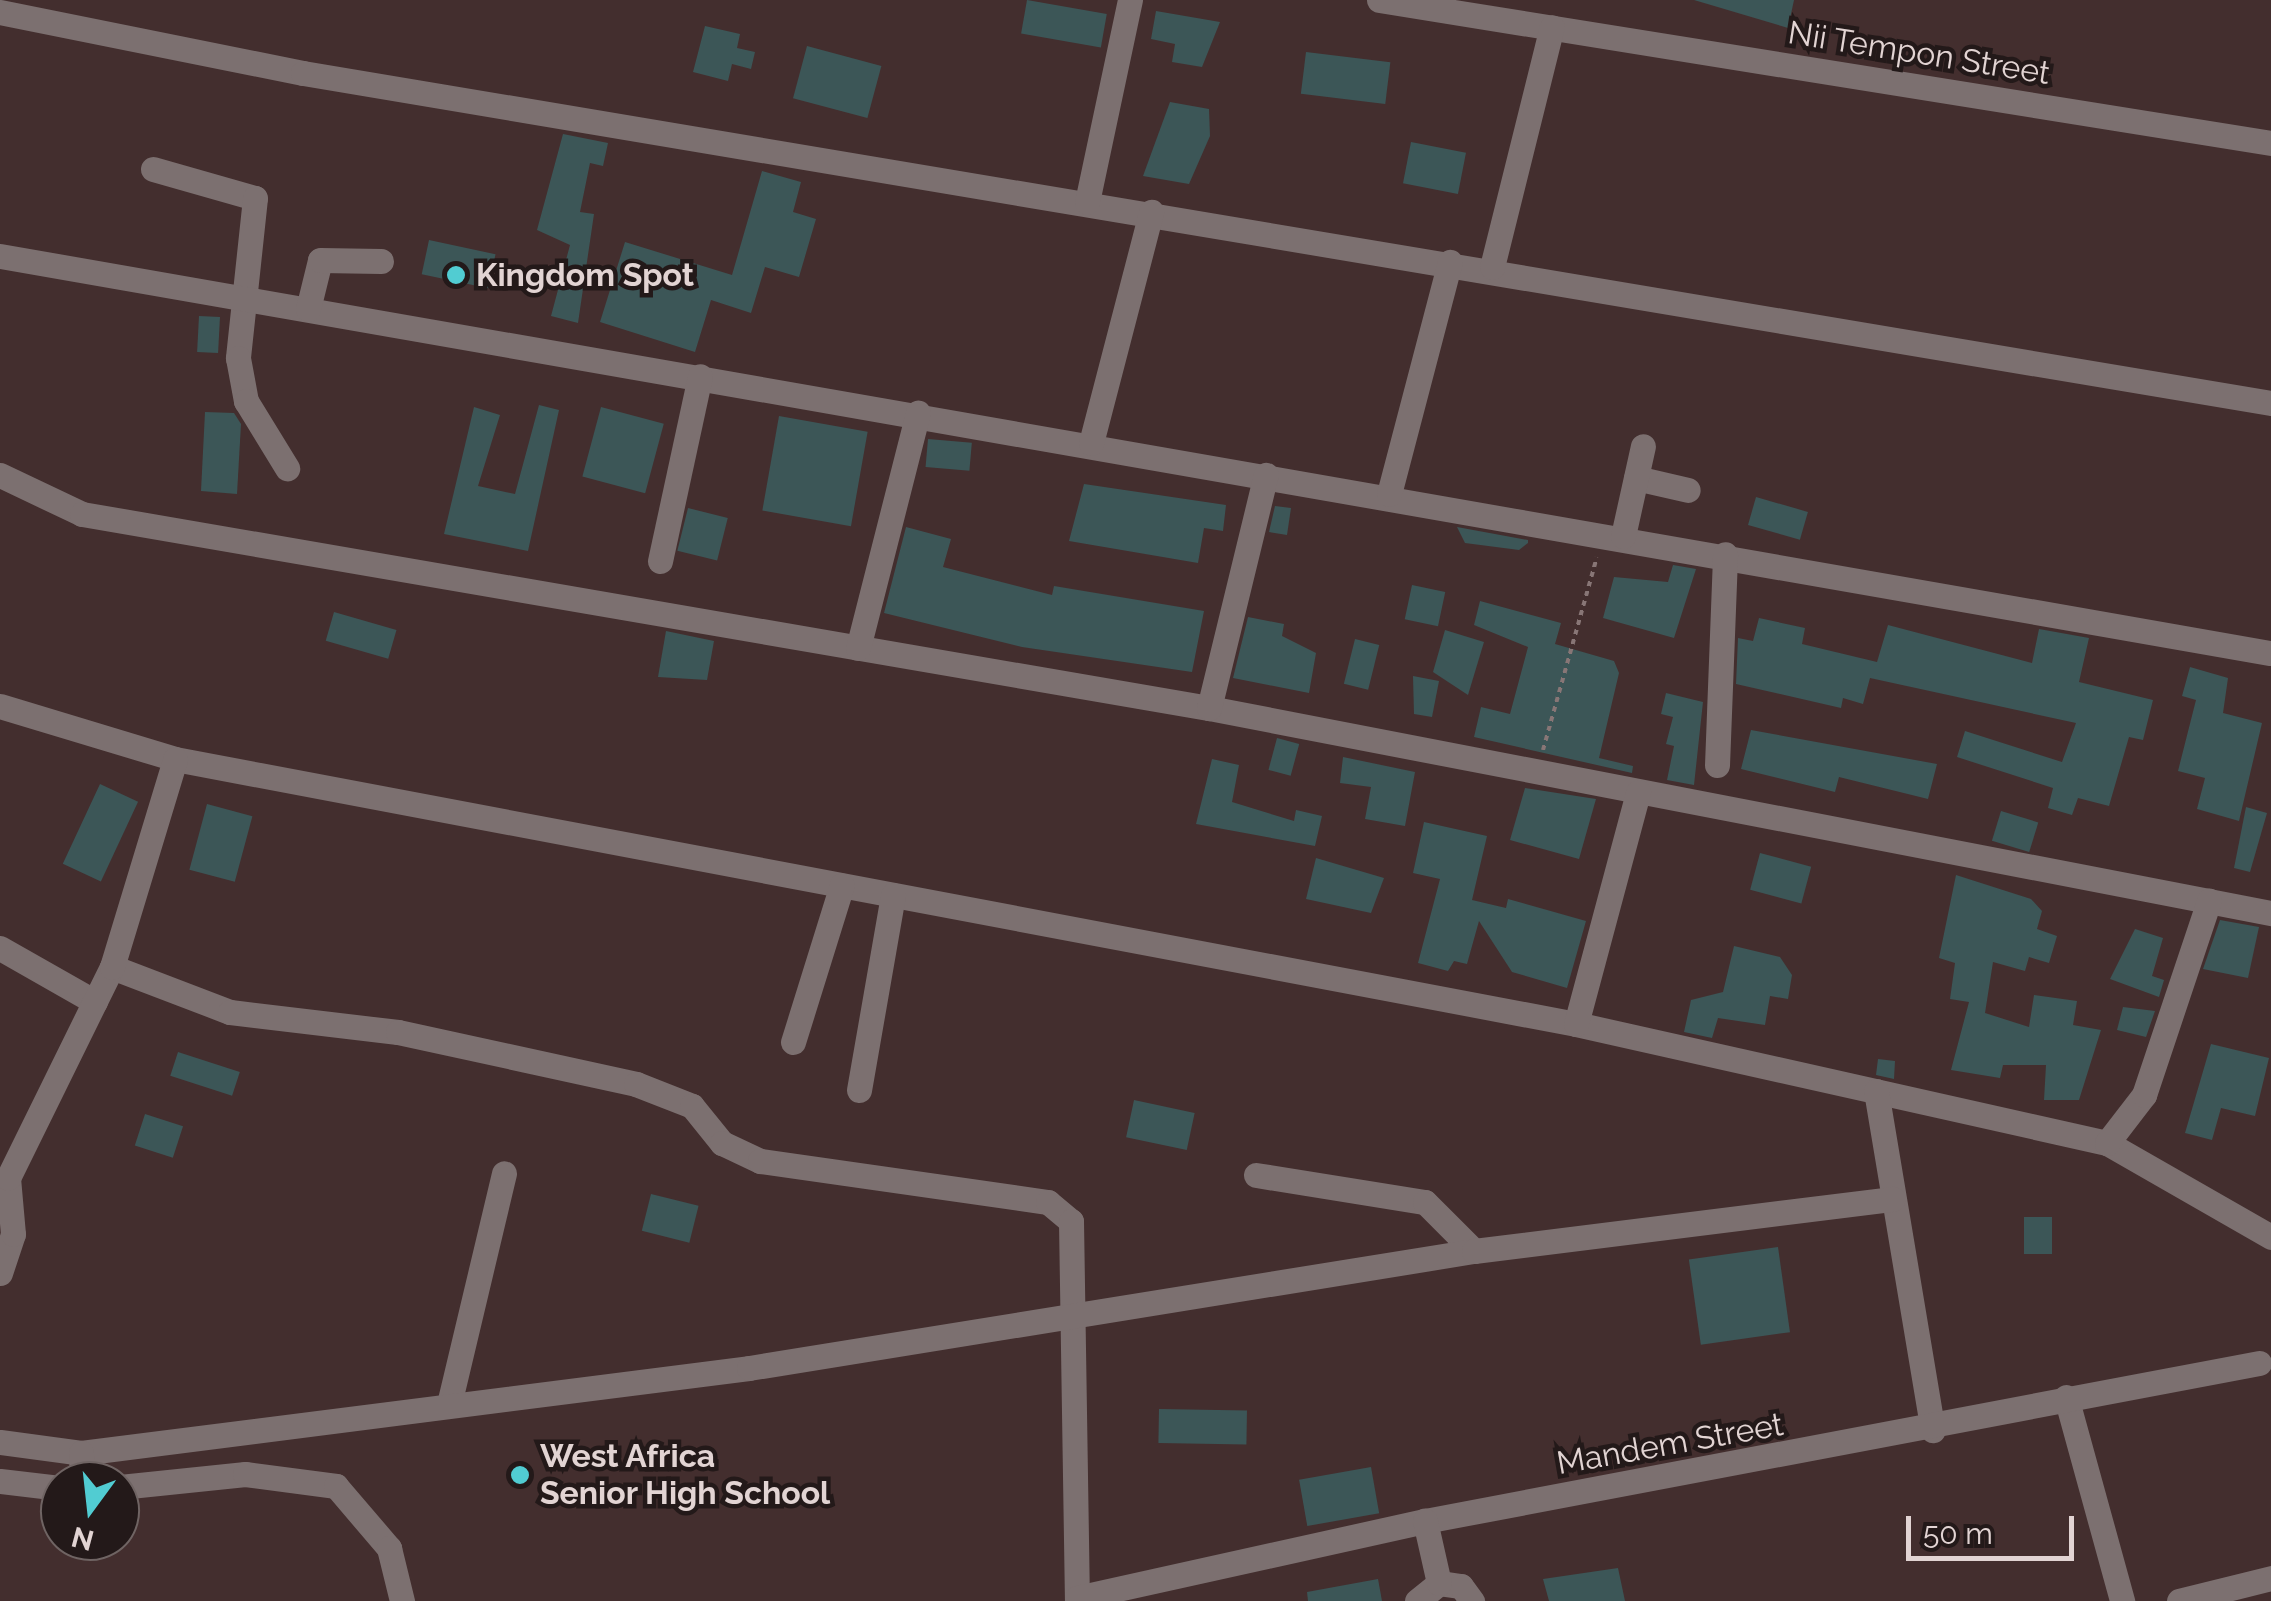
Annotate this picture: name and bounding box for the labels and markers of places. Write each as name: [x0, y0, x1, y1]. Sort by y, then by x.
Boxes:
place label: Kingdom Spot: [476, 256, 694, 294]
marker: Kingdom Spot: [445, 264, 467, 286]
place label: West Africa Senior High School: [540, 1438, 831, 1513]
marker: West Africa Senior High School: [509, 1464, 531, 1486]

